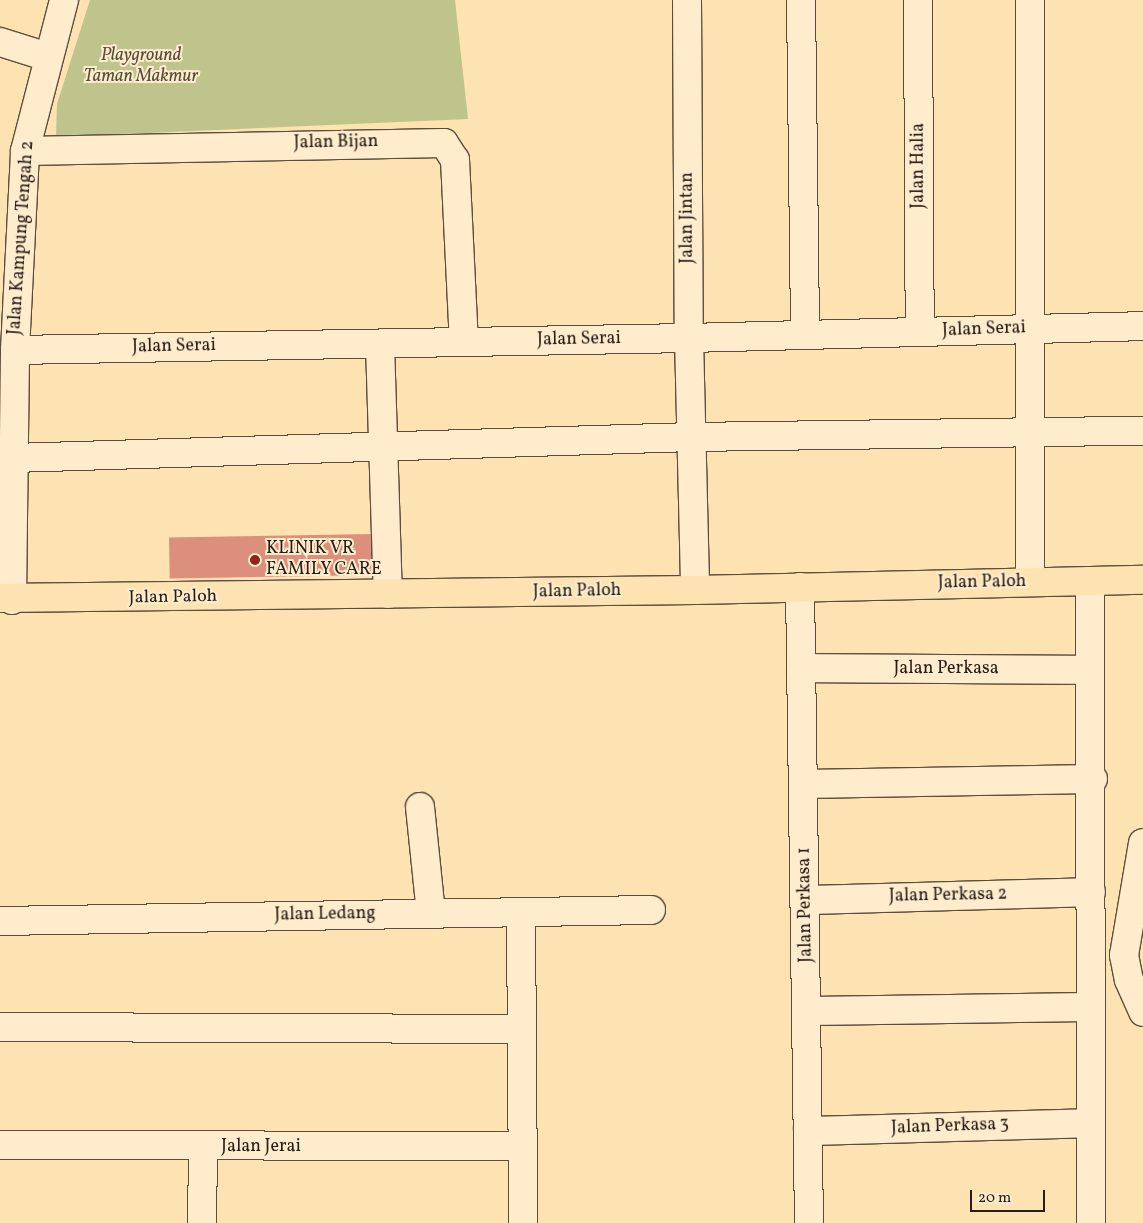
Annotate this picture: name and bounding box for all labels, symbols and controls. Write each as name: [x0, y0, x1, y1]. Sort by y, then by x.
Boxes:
park label: Playground Taman Makmur: [84, 46, 198, 88]
street label: Jalan Halia: [908, 123, 930, 209]
street label: Jalan Bijan: [293, 131, 379, 155]
street label: Jalan Kampung Tengah 2: [4, 140, 40, 336]
street label: Jalan Jintan: [677, 172, 699, 264]
street label: Jalan Serai: [942, 318, 1026, 342]
street label: Jalan Serai: [537, 328, 621, 352]
street label: Jalan Serai: [132, 335, 216, 359]
place label: KLINIK VR FAMILY CARE: [266, 539, 382, 582]
marker: KLINIK VR FAMILY CARE: [248, 553, 262, 567]
street label: Jalan Paloh: [938, 571, 1026, 595]
street label: Jalan Paloh: [533, 580, 621, 604]
street label: Jalan Paloh: [129, 586, 217, 610]
street label: Jalan Perkasa: [893, 658, 999, 680]
street label: Jalan Perkasa 1: [794, 847, 818, 963]
street label: Jalan Perkasa 2: [889, 884, 1007, 908]
street label: Jalan Ledang: [274, 903, 376, 927]
street label: Jalan Perkasa 3: [891, 1114, 1009, 1140]
street label: Jalan Jerai: [221, 1136, 301, 1158]
scale bar: [973, 1180, 1048, 1212]
text: 20 m: [978, 1188, 1011, 1209]

